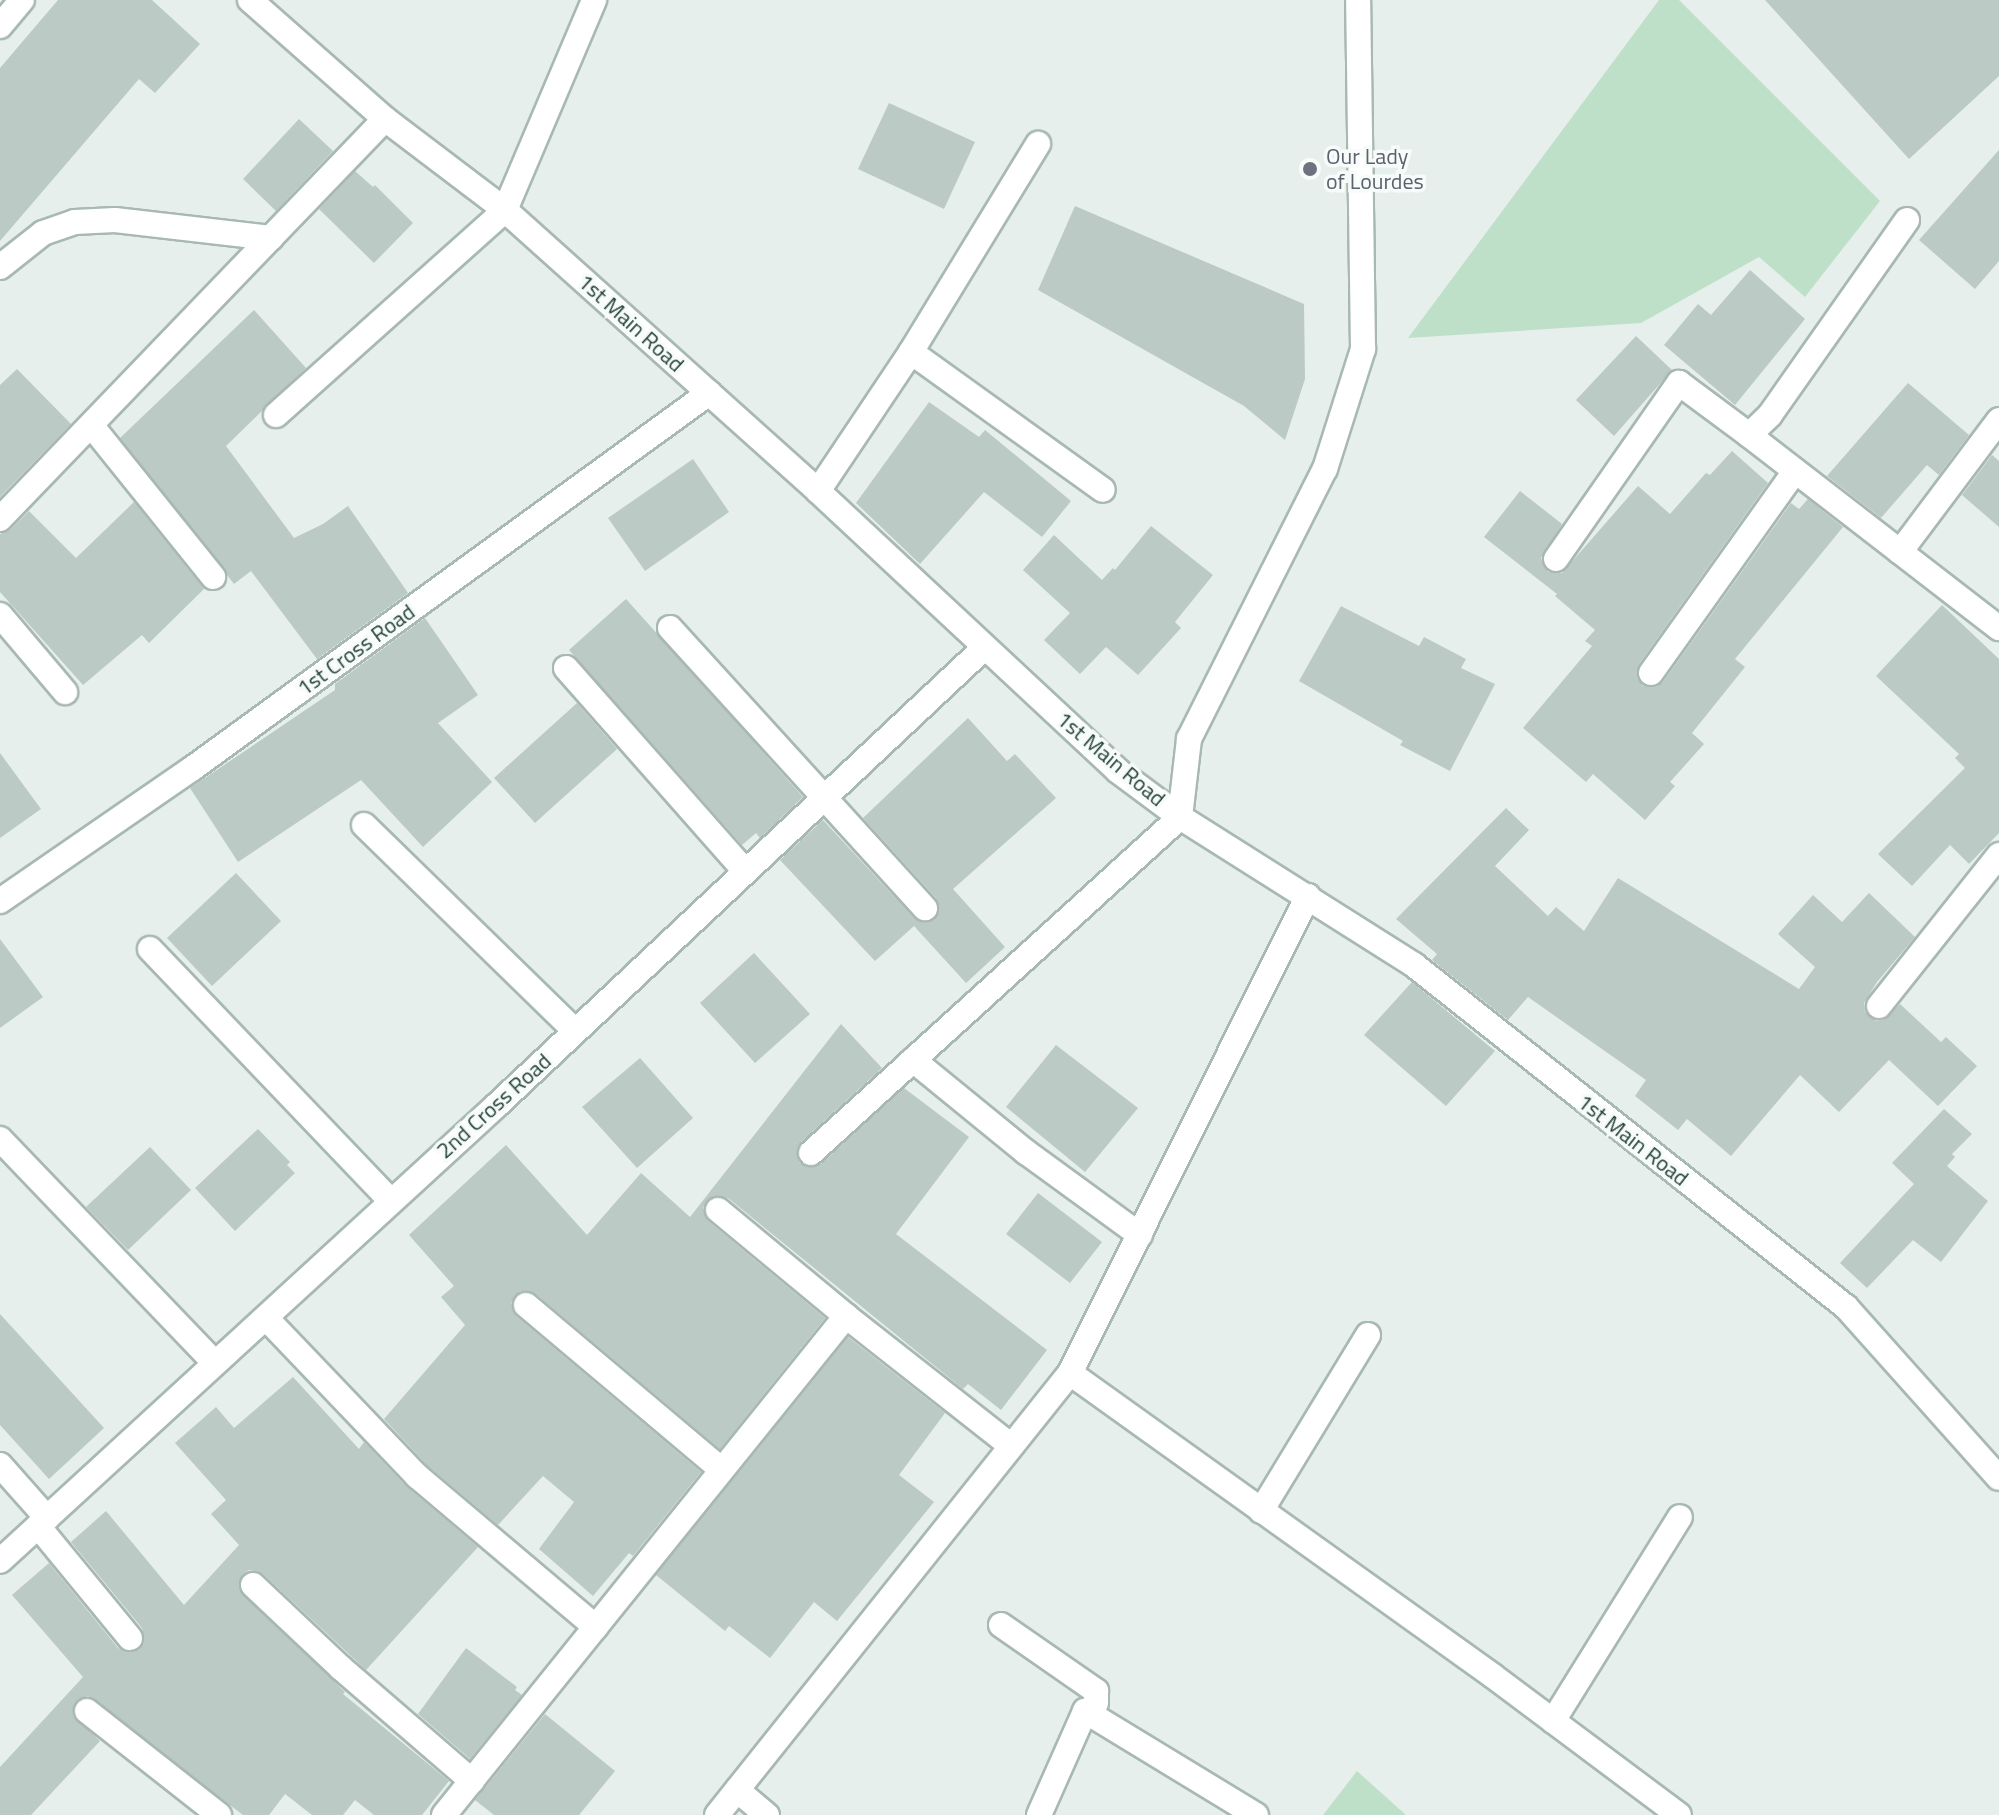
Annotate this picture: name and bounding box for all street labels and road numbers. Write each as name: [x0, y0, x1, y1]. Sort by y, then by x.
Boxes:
street label: 1st Main Road: [572, 268, 690, 378]
street label: 1st Cross Road: [292, 598, 420, 702]
street label: 1st Main Road: [1051, 706, 1171, 812]
street label: 2nd Cross Road: [432, 1048, 556, 1164]
street label: 1st Main Road: [1572, 1088, 1694, 1192]

